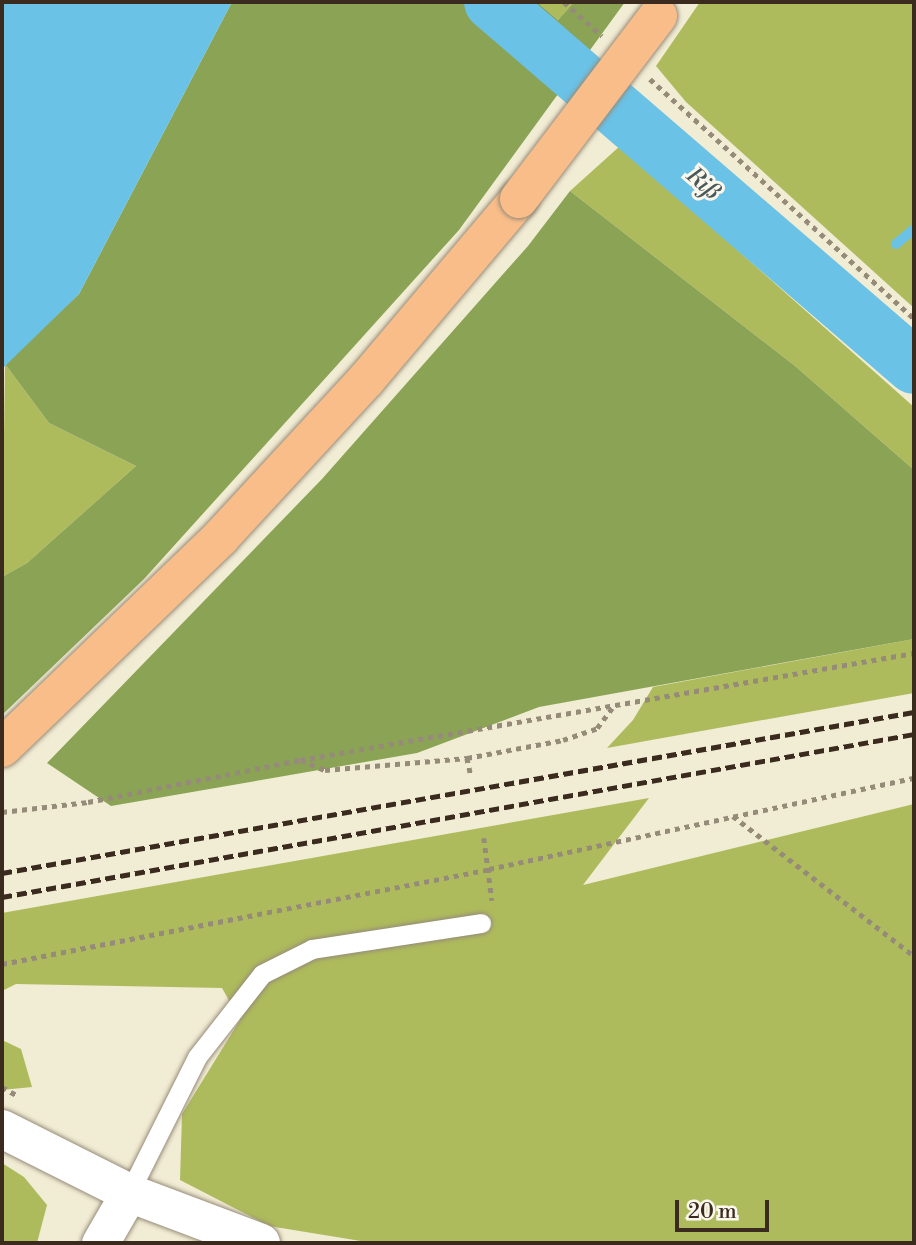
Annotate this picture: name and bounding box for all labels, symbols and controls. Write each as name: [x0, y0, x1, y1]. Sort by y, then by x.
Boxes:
water label: Riß: [680, 162, 726, 206]
scale bar: [678, 1186, 772, 1230]
text: 20 m: [688, 1199, 737, 1225]

